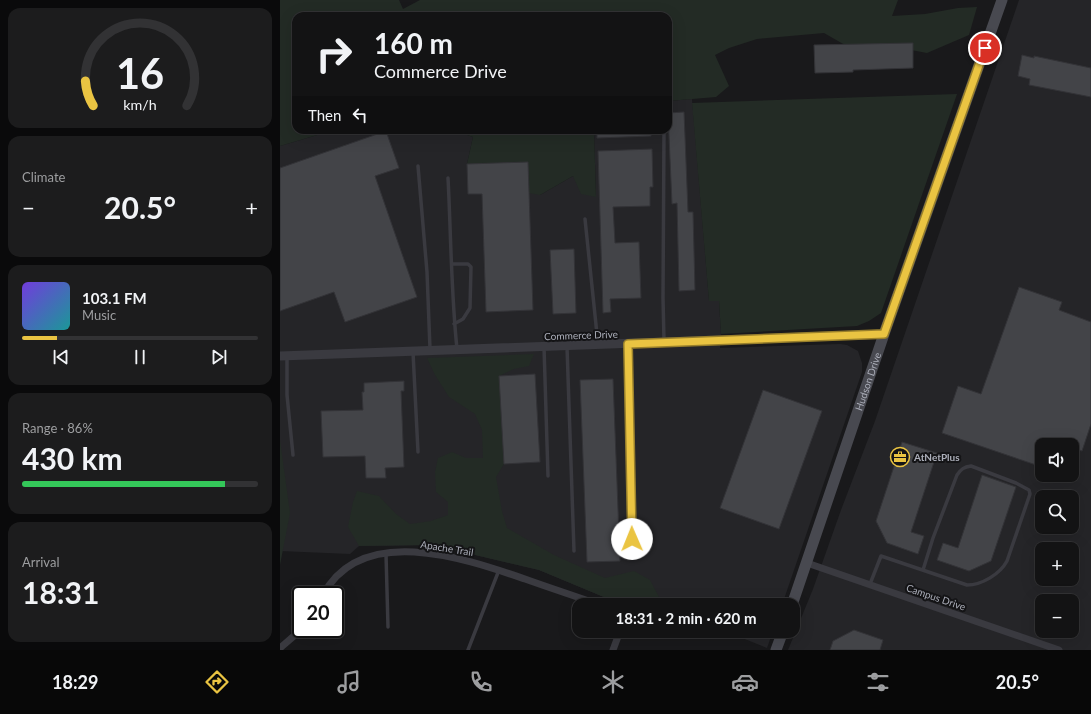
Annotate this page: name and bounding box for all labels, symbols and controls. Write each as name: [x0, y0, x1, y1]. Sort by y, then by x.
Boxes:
text: 160 m: [374, 26, 453, 60]
icon: right: [308, 28, 360, 80]
pin: [968, 31, 1002, 65]
icon: arrive: [974, 37, 996, 59]
text: 16: [116, 48, 164, 98]
text: Commerce Drive: [374, 60, 507, 82]
text: km/h: [123, 96, 157, 113]
icon: left: [349, 104, 371, 126]
text: Then: [308, 106, 341, 124]
text: Climate: [22, 169, 65, 185]
text: 20.5°: [104, 189, 176, 225]
text: −: [22, 194, 35, 221]
text: +: [245, 194, 258, 221]
text: 103.1 FM: [82, 289, 147, 307]
text: Music: [82, 307, 116, 323]
street label: Commerce Drive: [544, 328, 618, 342]
icon: previous: [50, 346, 72, 368]
icon: pause: [129, 346, 151, 368]
icon: next: [208, 346, 230, 368]
street label: Hudson Drive: [852, 351, 883, 412]
text: Range · 86%: [22, 420, 93, 436]
map controls: [1035, 438, 1079, 638]
button: sound: [1035, 438, 1079, 482]
text: 430 km: [22, 440, 123, 476]
office icon: AtNetPlus: [889, 446, 911, 468]
place label: AtNetPlus: [913, 451, 960, 463]
button: search: [1035, 490, 1079, 534]
position arrow: [611, 518, 653, 560]
street label: Apache Trail: [420, 538, 474, 558]
button: +: [1035, 542, 1079, 586]
text: Arrival: [22, 554, 59, 570]
text: 18:31: [22, 574, 99, 610]
street label: Campus Drive: [905, 581, 967, 613]
speed limit sign: 20: [292, 586, 344, 638]
button: −: [1035, 594, 1079, 638]
text: 18:31 · 2 min · 620 m: [616, 609, 756, 627]
icon: directions: [203, 668, 231, 696]
icon: music: [335, 668, 363, 696]
icon: phone: [467, 668, 495, 696]
icon: climate: [599, 668, 627, 696]
icon: car: [731, 668, 759, 696]
icon: filters: [864, 668, 892, 696]
text: 18:29: [52, 671, 99, 693]
text: 20.5°: [996, 671, 1039, 693]

